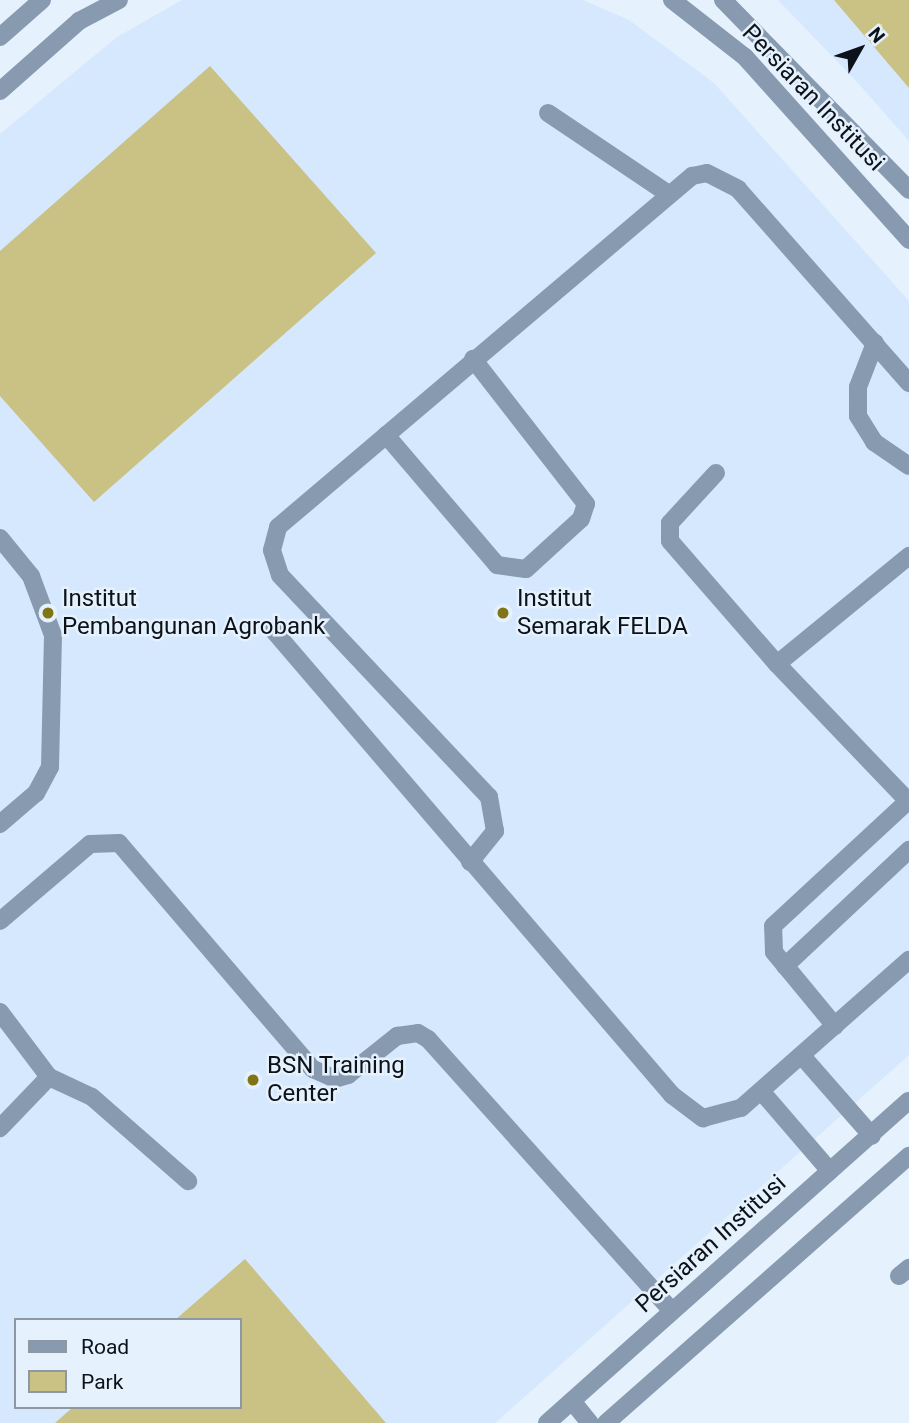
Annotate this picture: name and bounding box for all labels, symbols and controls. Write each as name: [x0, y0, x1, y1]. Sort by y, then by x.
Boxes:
north arrow: [825, 14, 895, 84]
street label: Persiaran Institusi: [736, 19, 890, 177]
text: N: [863, 23, 890, 48]
place label: Institut Pembangunan Agrobank: [62, 585, 325, 641]
place label: Institut Semarak FELDA: [517, 585, 688, 641]
marker: Institut Pembangunan Agrobank: [40, 605, 56, 621]
marker: Institut Semarak FELDA: [495, 605, 511, 621]
place label: BSN Training Center: [267, 1052, 405, 1108]
marker: BSN Training Center: [245, 1072, 261, 1088]
street label: Persiaran Institusi: [630, 1169, 792, 1319]
legend: [14, 1318, 242, 1409]
text: Road: [81, 1335, 129, 1359]
text: Park: [81, 1370, 123, 1394]

